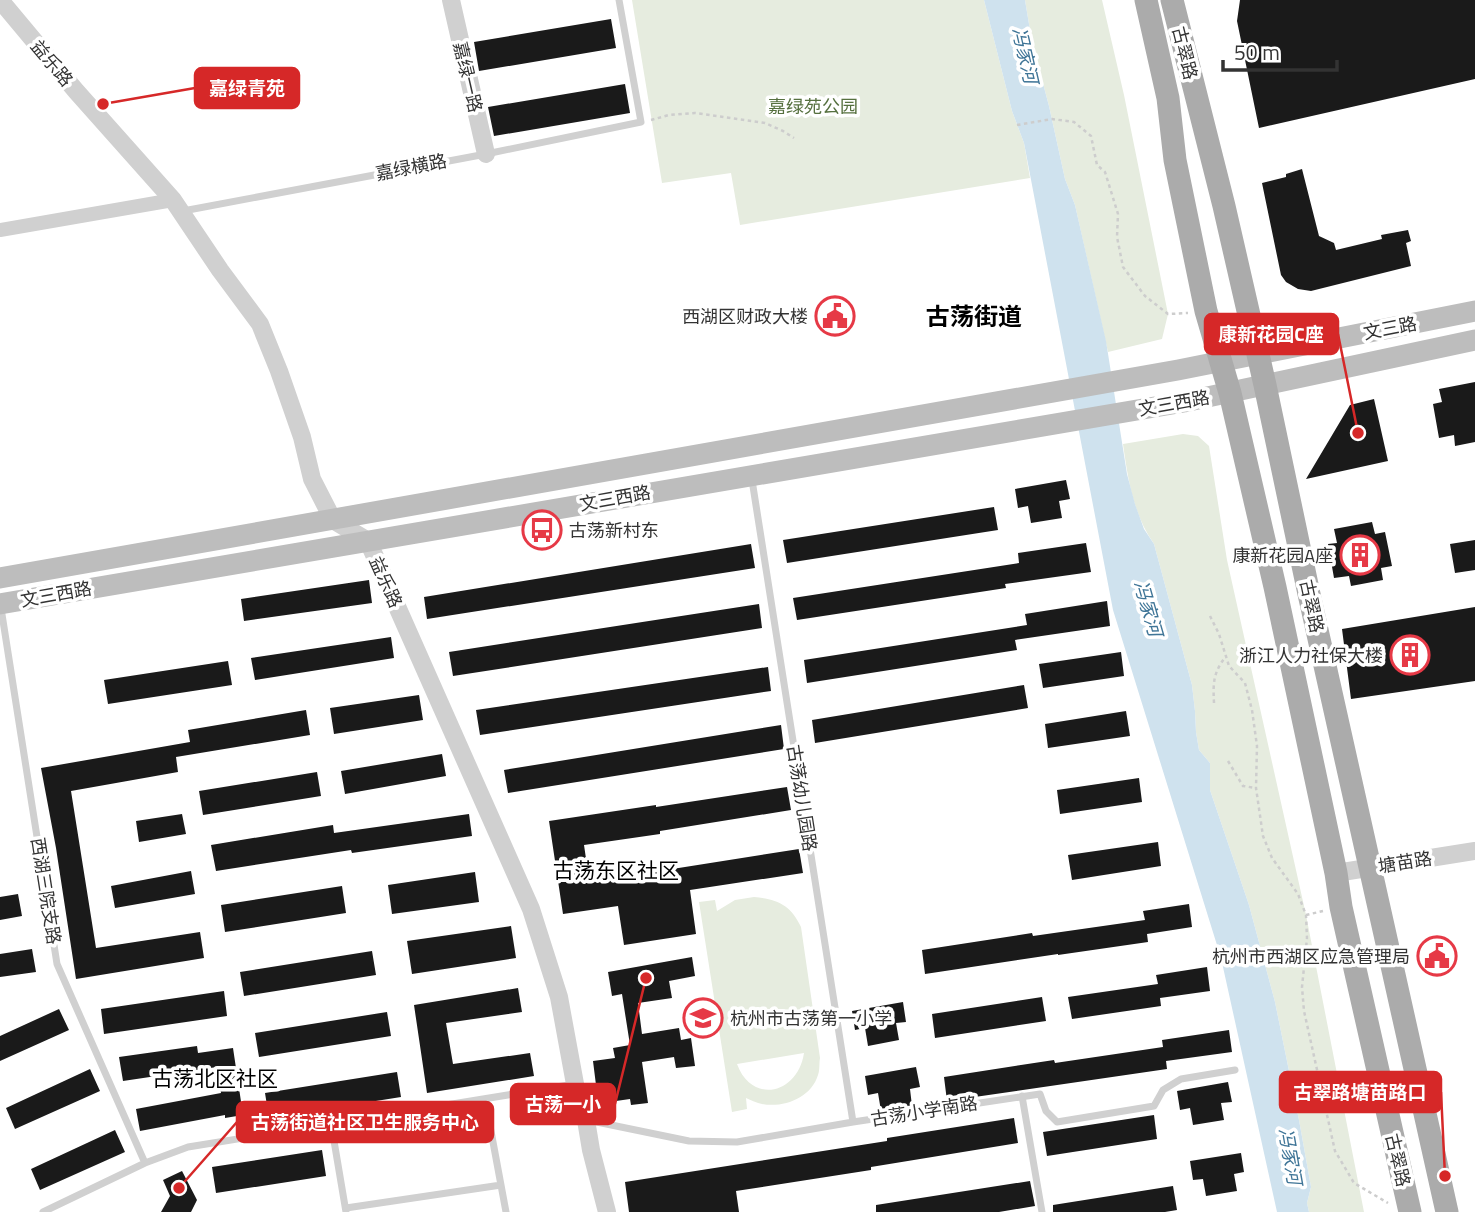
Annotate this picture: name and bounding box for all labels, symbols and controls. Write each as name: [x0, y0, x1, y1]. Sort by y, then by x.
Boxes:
water label: 冯家河: [1005, 24, 1047, 90]
street label: 古翠路: [1165, 24, 1205, 82]
scale bar: [1223, 28, 1337, 72]
street label: 益乐路: [24, 34, 80, 92]
text: 50 m: [1234, 36, 1280, 68]
street label: 嘉绿一路: [447, 39, 489, 115]
callout: 嘉绿青苑: [195, 68, 299, 108]
text: 嘉绿青苑: [209, 73, 285, 102]
park label: 嘉绿苑公园: [768, 93, 858, 120]
street label: 嘉绿横路: [373, 147, 449, 187]
public building icon: 西湖区财政大楼: [814, 295, 856, 337]
district label: 古荡街道: [926, 298, 1022, 334]
place label: 西湖区财政大楼: [682, 303, 808, 330]
street label: 文三路: [1361, 310, 1419, 346]
callout: 康新花园C座: [1205, 314, 1338, 354]
text: 康新花园C座: [1218, 319, 1324, 348]
street label: 文三西路: [1136, 383, 1212, 423]
street label: 文三西路: [577, 478, 653, 518]
bus stop icon: 古荡新村东: [521, 509, 563, 551]
place label: 古荡新村东: [569, 517, 659, 544]
building icon: 康新花园A座: [1339, 534, 1381, 576]
place label: 康新花园A座: [1232, 542, 1333, 569]
street label: 益乐路: [363, 552, 409, 612]
street label: 文三西路: [18, 574, 94, 614]
water label: 冯家河: [1127, 577, 1172, 643]
street label: 古翠路: [1293, 577, 1331, 635]
building icon: 浙江人力社保大楼: [1389, 634, 1431, 676]
place label: 浙江人力社保大楼: [1239, 642, 1383, 669]
street label: 古荡幼儿园路: [780, 743, 824, 853]
street label: 西湖三院支路: [24, 836, 68, 946]
street label: 塘苗路: [1376, 844, 1434, 880]
district label: 古荡东区社区: [553, 854, 679, 886]
public building icon: 杭州市西湖区应急管理局: [1416, 935, 1458, 977]
place label: 杭州市西湖区应急管理局: [1212, 943, 1410, 970]
school or university icon: 杭州市古荡第一小学: [682, 997, 724, 1039]
place label: 杭州市古荡第一小学: [730, 1005, 892, 1032]
district label: 古荡北区社区: [152, 1062, 278, 1094]
callout: 古翠路塘苗路口: [1280, 1072, 1441, 1112]
text: 古翠路塘苗路口: [1293, 1077, 1427, 1106]
callout: 古荡一小: [511, 1084, 615, 1124]
text: 古荡一小: [525, 1089, 601, 1118]
street label: 古荡小学南路: [869, 1089, 979, 1133]
callout: 古荡街道社区卫生服务中心: [237, 1102, 493, 1142]
text: 古荡街道社区卫生服务中心: [251, 1107, 479, 1136]
water label: 冯家河: [1272, 1125, 1311, 1191]
street label: 古翠路: [1379, 1131, 1417, 1189]

